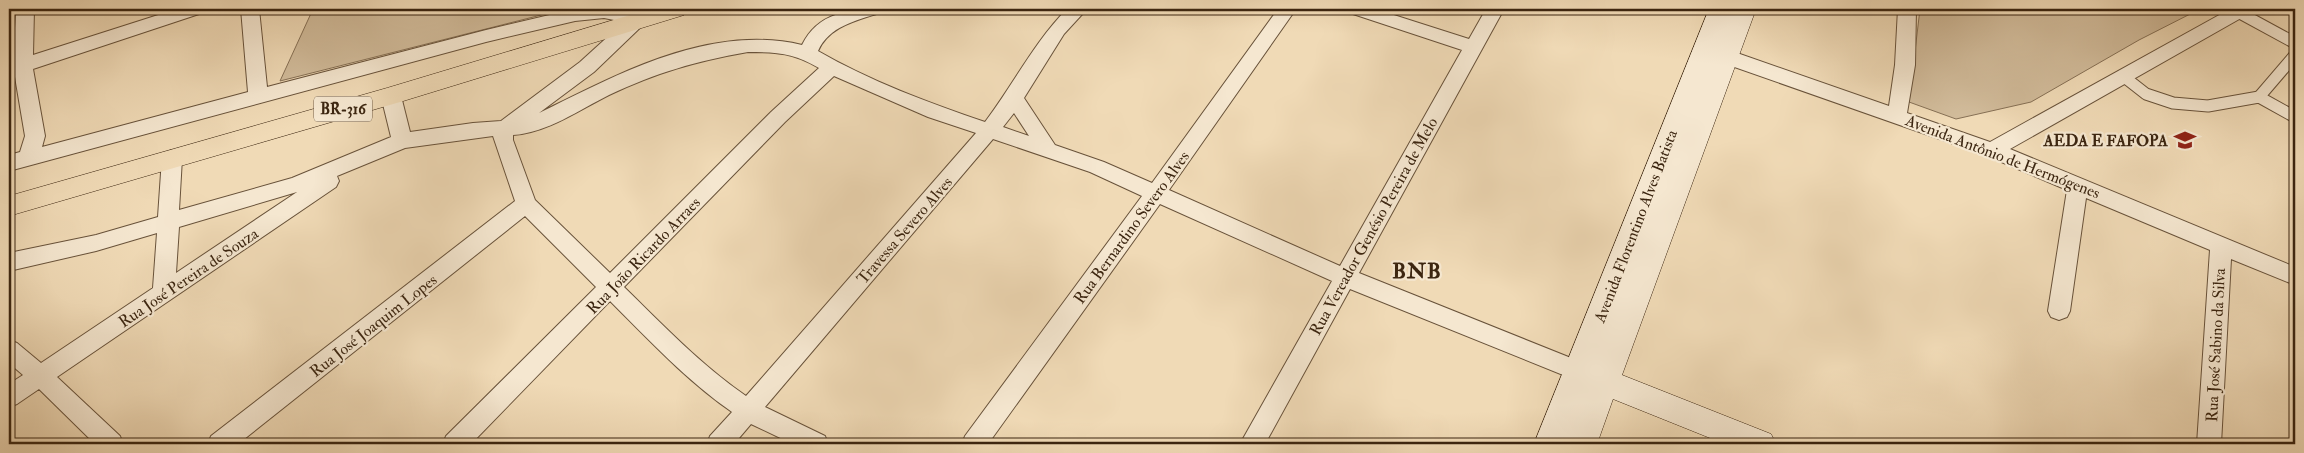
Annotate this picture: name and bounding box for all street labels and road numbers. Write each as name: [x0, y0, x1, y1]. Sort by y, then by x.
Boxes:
road number: BR-316: [314, 96, 372, 122]
street label: Avenida Antônio de Hermógenes: [1902, 110, 2103, 203]
street label: Rua Vereador Genésio Pereira de Melo: [1305, 114, 1442, 339]
street label: Avenida Florentino Alves Batista: [1590, 127, 1682, 327]
street label: Rua Bernardino Severo Alves: [1070, 147, 1194, 308]
street label: Travessa Severo Alves: [853, 173, 957, 289]
street label: Rua João Ricardo Arraes: [583, 193, 706, 319]
street label: Rua José Pereira de Souza: [115, 223, 263, 333]
street label: Rua José Sabino da Silva: [2202, 267, 2231, 423]
street label: Rua José Joaquim Lopes: [306, 270, 442, 382]

